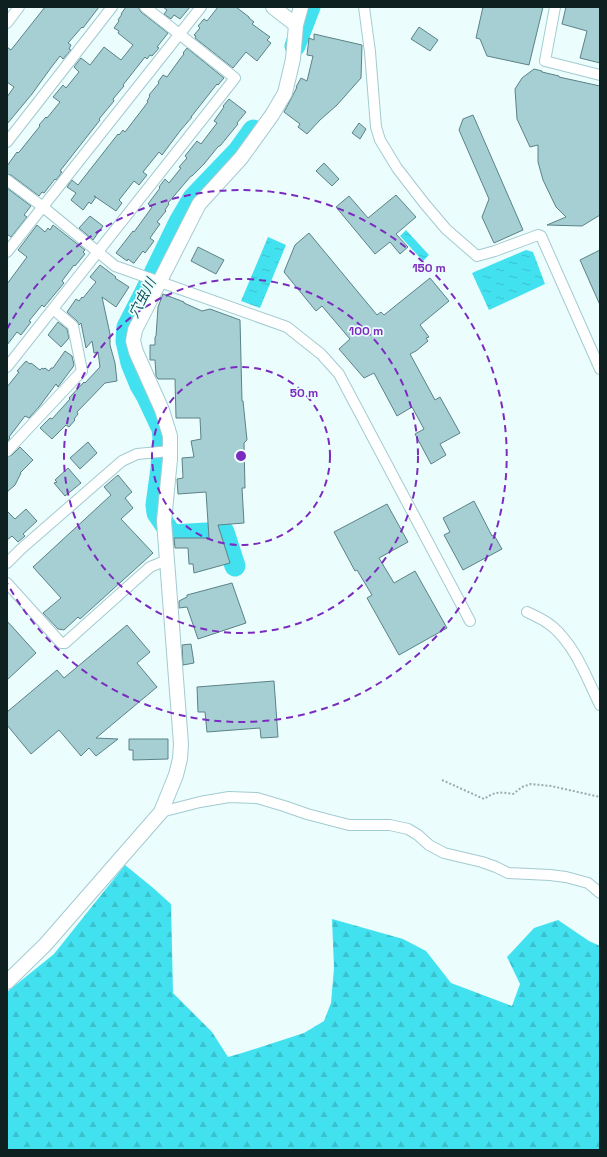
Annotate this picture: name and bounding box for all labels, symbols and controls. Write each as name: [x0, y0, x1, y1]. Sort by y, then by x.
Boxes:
text: 150 m: [412, 260, 446, 276]
water label: 穴虫川: [124, 273, 160, 321]
text: 100 m: [349, 323, 383, 339]
text: 50 m: [290, 385, 318, 401]
centre of rings: [234, 449, 248, 463]

